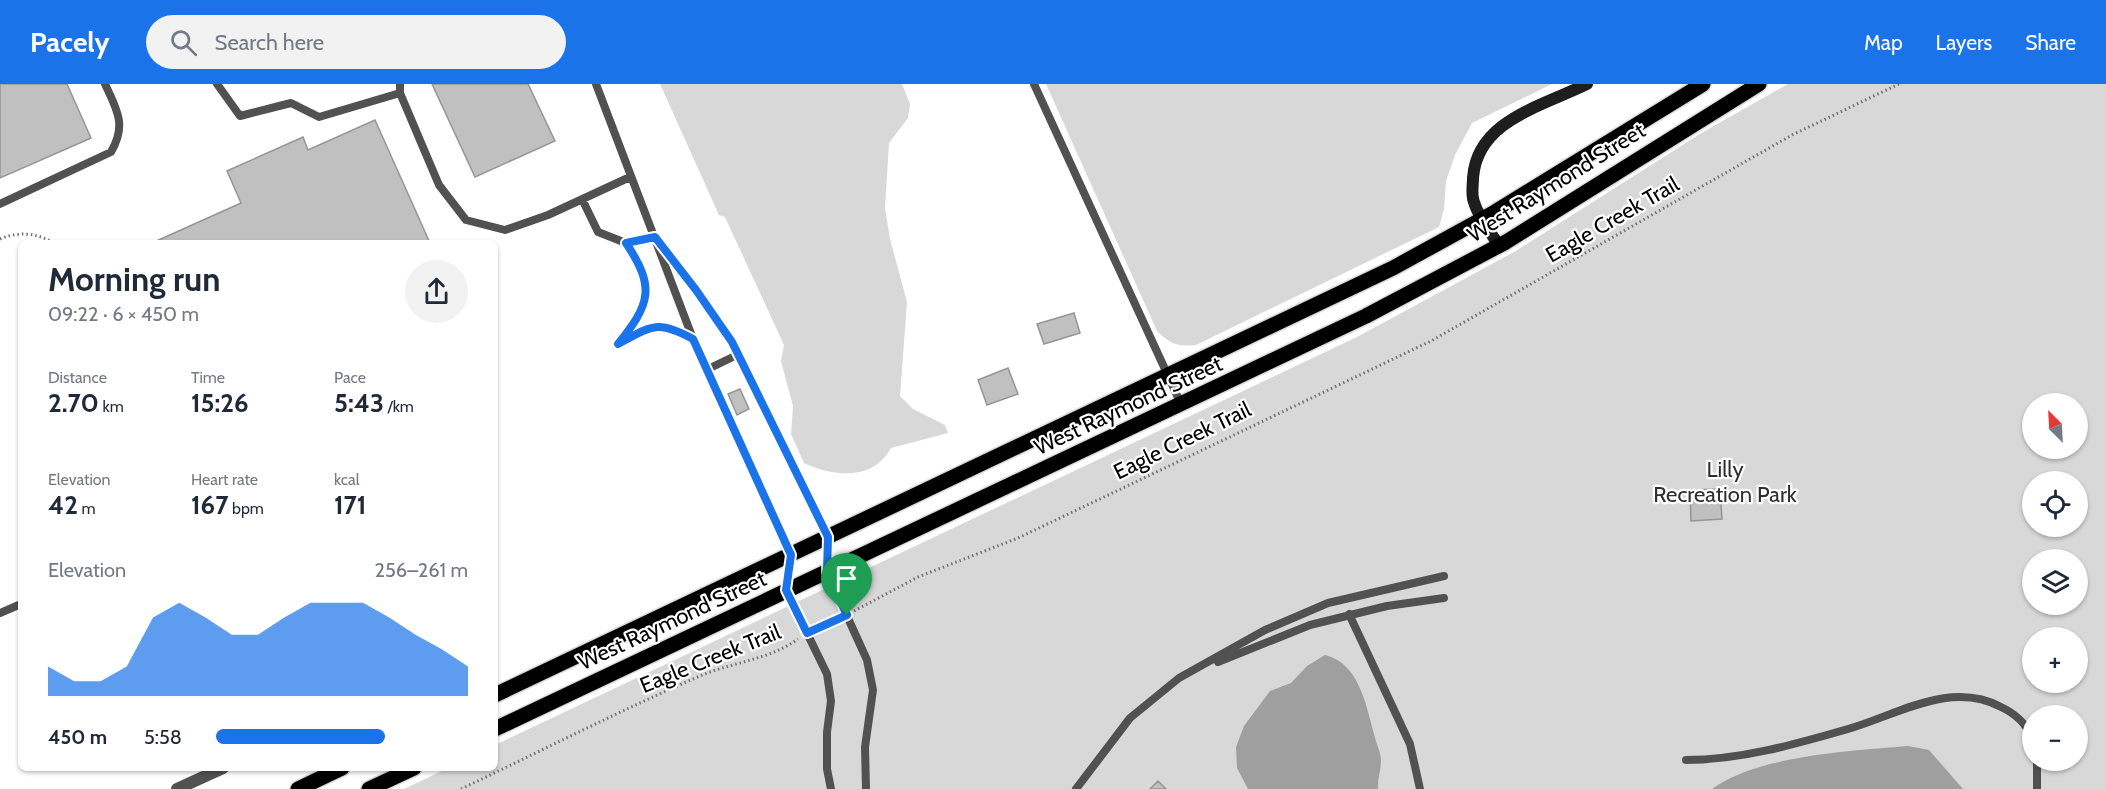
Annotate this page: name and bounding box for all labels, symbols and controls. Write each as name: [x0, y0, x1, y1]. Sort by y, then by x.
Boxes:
search box: [146, 15, 566, 69]
text: Pacely: [30, 25, 110, 59]
icon: search: [167, 26, 200, 59]
text: Search here: [215, 29, 324, 56]
text: Map: [1864, 30, 1903, 55]
text: Layers: [1936, 30, 1992, 55]
text: Share: [2025, 30, 2076, 55]
street label: West Raymond Street: [1462, 116, 1651, 248]
street label: Eagle Creek Trail: [1541, 170, 1684, 268]
text: Morning run: [48, 259, 220, 299]
button: share: [405, 260, 468, 323]
text: 09:22 · 6 × 450 m: [48, 302, 199, 326]
street label: West Raymond Street: [1030, 350, 1227, 461]
text: Distance: [48, 368, 107, 387]
text: Time: [191, 368, 225, 387]
text: Pace: [334, 368, 366, 387]
text: 2.70: [48, 387, 99, 419]
text: 15:26: [191, 387, 249, 419]
text: 5:43: [334, 387, 384, 419]
north arrow: [2022, 393, 2088, 459]
map controls: [2022, 393, 2088, 771]
street label: Eagle Creek Trail: [1109, 395, 1256, 485]
text: km: [99, 397, 124, 416]
text: /km: [384, 397, 414, 416]
park label: Lilly Recreation Park: [1653, 456, 1797, 508]
text: Elevation: [48, 470, 111, 489]
text: Heart rate: [191, 470, 258, 489]
text: kcal: [334, 470, 360, 489]
button: locate: [2022, 471, 2088, 537]
text: 42: [48, 489, 78, 521]
text: 167: [191, 489, 228, 521]
text: 171: [334, 489, 366, 521]
text: m: [78, 499, 96, 518]
text: bpm: [228, 499, 264, 518]
button: layers: [2022, 549, 2088, 615]
pin: [821, 553, 872, 615]
text: Elevation: [48, 558, 126, 582]
text: 256–261 m: [375, 558, 468, 582]
icon: arrive: [830, 562, 863, 595]
street label: West Raymond Street: [574, 565, 771, 676]
street label: Eagle Creek Trail: [636, 618, 785, 699]
button: +: [2022, 627, 2088, 693]
button: −: [2022, 705, 2088, 771]
text: 450 m: [48, 725, 107, 749]
text: 5:58: [144, 725, 182, 749]

